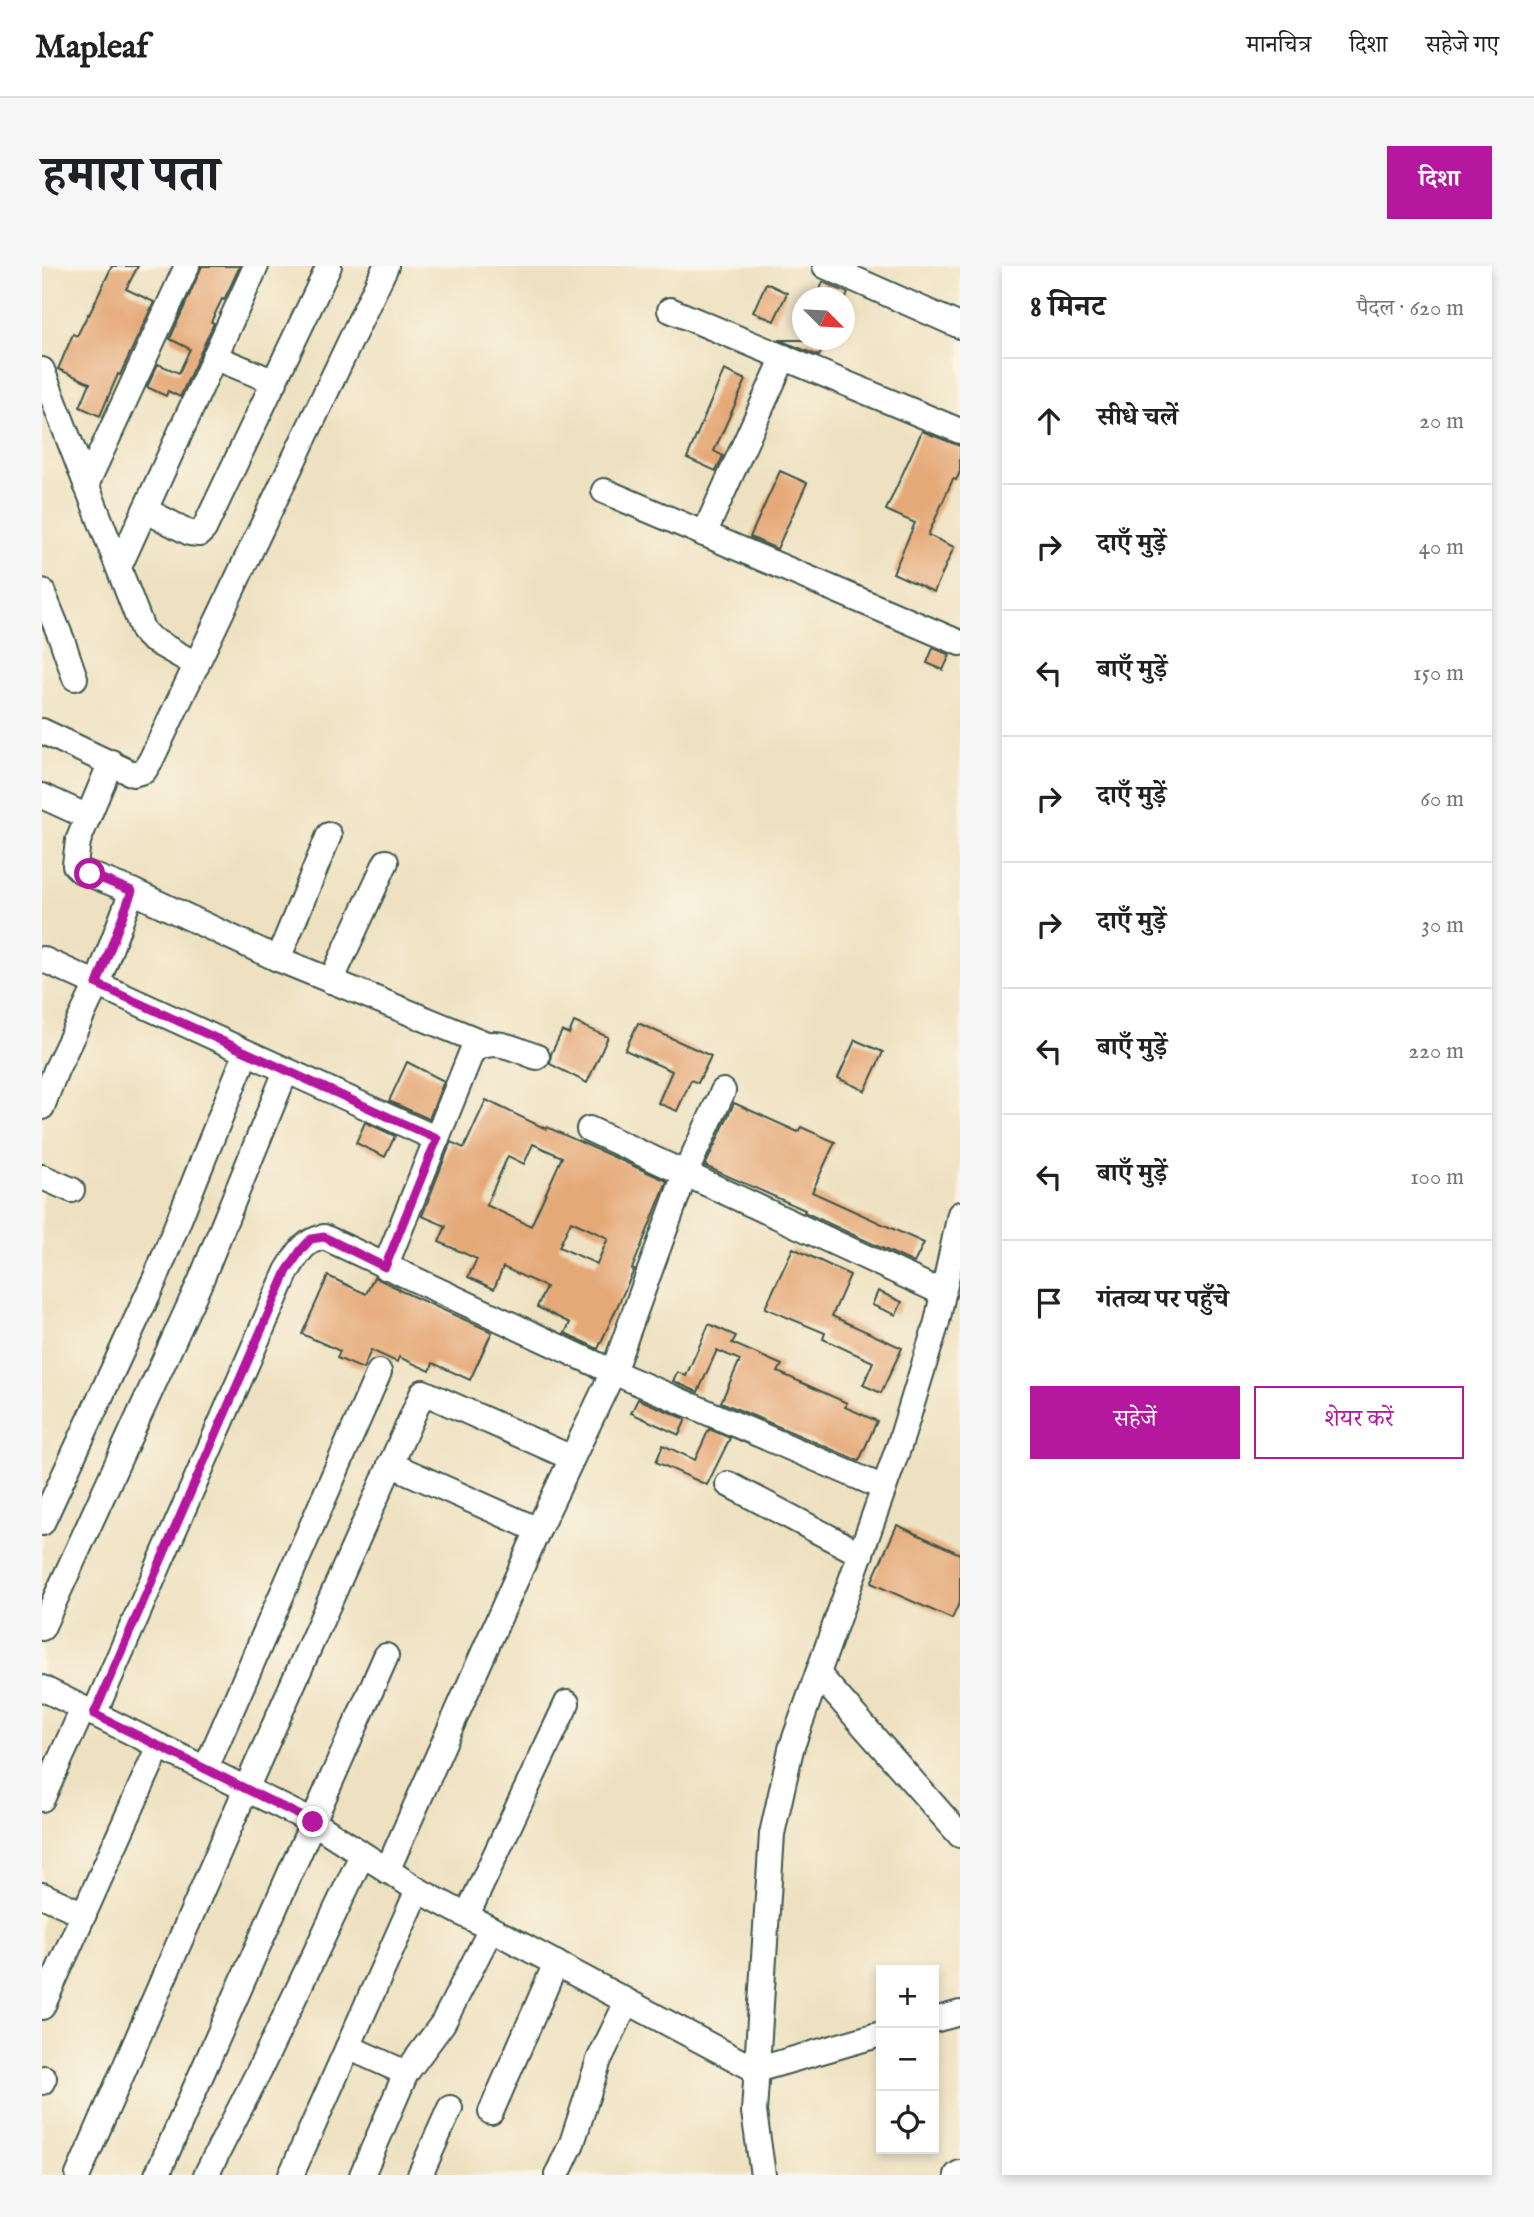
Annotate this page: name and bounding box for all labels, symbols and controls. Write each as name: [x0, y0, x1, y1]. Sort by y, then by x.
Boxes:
text: Mapleaf: [35, 27, 148, 69]
text: मानचित्र: [1246, 30, 1311, 61]
text: दिशा: [1349, 30, 1388, 61]
text: सहेजे गए: [1426, 30, 1499, 61]
text: हमारा पता: [42, 146, 219, 208]
button: दिशा: [1387, 146, 1492, 219]
north arrow: [792, 287, 855, 350]
text: 8 मिनट: [1030, 289, 1105, 327]
text: पैदल · 620 m: [1357, 294, 1464, 323]
text: सीधे चलें: [1097, 401, 1178, 434]
icon: ahead: [1030, 402, 1068, 440]
text: 20 m: [1419, 407, 1464, 436]
text: दाएँ मुड़ें: [1097, 527, 1166, 560]
icon: right: [1030, 528, 1068, 566]
text: 40 m: [1419, 533, 1464, 562]
text: बाएँ मुड़ें: [1097, 653, 1167, 686]
icon: left: [1030, 654, 1068, 692]
text: 150 m: [1413, 659, 1464, 688]
text: दाएँ मुड़ें: [1097, 779, 1166, 812]
icon: right: [1030, 780, 1068, 818]
text: 60 m: [1420, 785, 1464, 814]
route start: [74, 858, 105, 889]
text: दाएँ मुड़ें: [1097, 905, 1166, 938]
icon: right: [1030, 906, 1068, 944]
text: 30 m: [1421, 911, 1464, 940]
text: बाएँ मुड़ें: [1097, 1031, 1167, 1064]
icon: left: [1030, 1032, 1068, 1070]
text: 220 m: [1408, 1037, 1464, 1066]
text: बाएँ मुड़ें: [1097, 1157, 1167, 1190]
icon: left: [1030, 1158, 1068, 1196]
text: 100 m: [1410, 1163, 1464, 1192]
text: गंतव्य पर पहुँचे: [1097, 1283, 1229, 1316]
icon: arrive: [1030, 1284, 1068, 1322]
button: सहेजें: [1030, 1386, 1240, 1459]
button: शेयर करें: [1254, 1386, 1464, 1459]
route end: [297, 1806, 328, 1837]
map controls: [876, 1965, 939, 2154]
button: +: [876, 1965, 939, 2028]
button: −: [876, 2028, 939, 2091]
button: locate: [876, 2091, 939, 2154]

